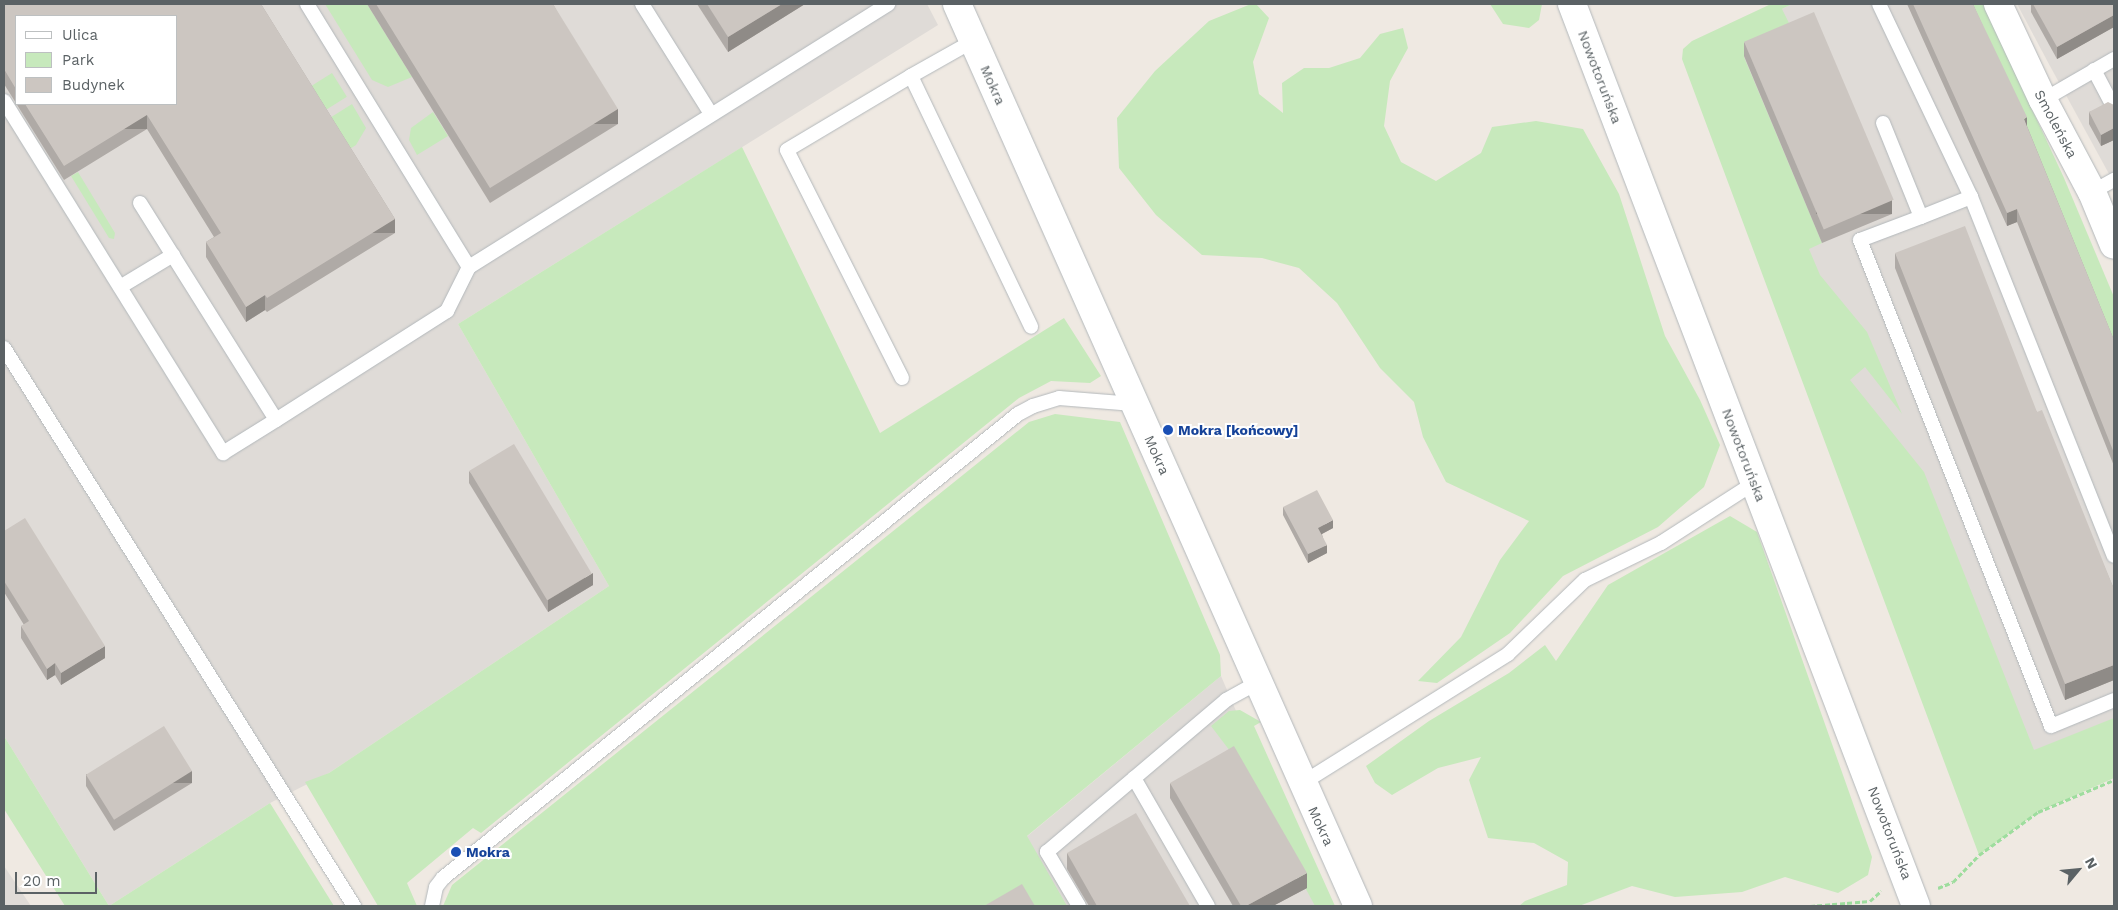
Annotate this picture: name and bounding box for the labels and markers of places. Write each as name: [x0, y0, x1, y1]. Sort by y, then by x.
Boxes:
place label: Mokra [końcowy]: [1178, 422, 1299, 438]
marker: Mokra [końcowy]: [1162, 424, 1174, 436]
place label: Mokra: [466, 844, 510, 860]
marker: Mokra: [450, 846, 462, 858]

